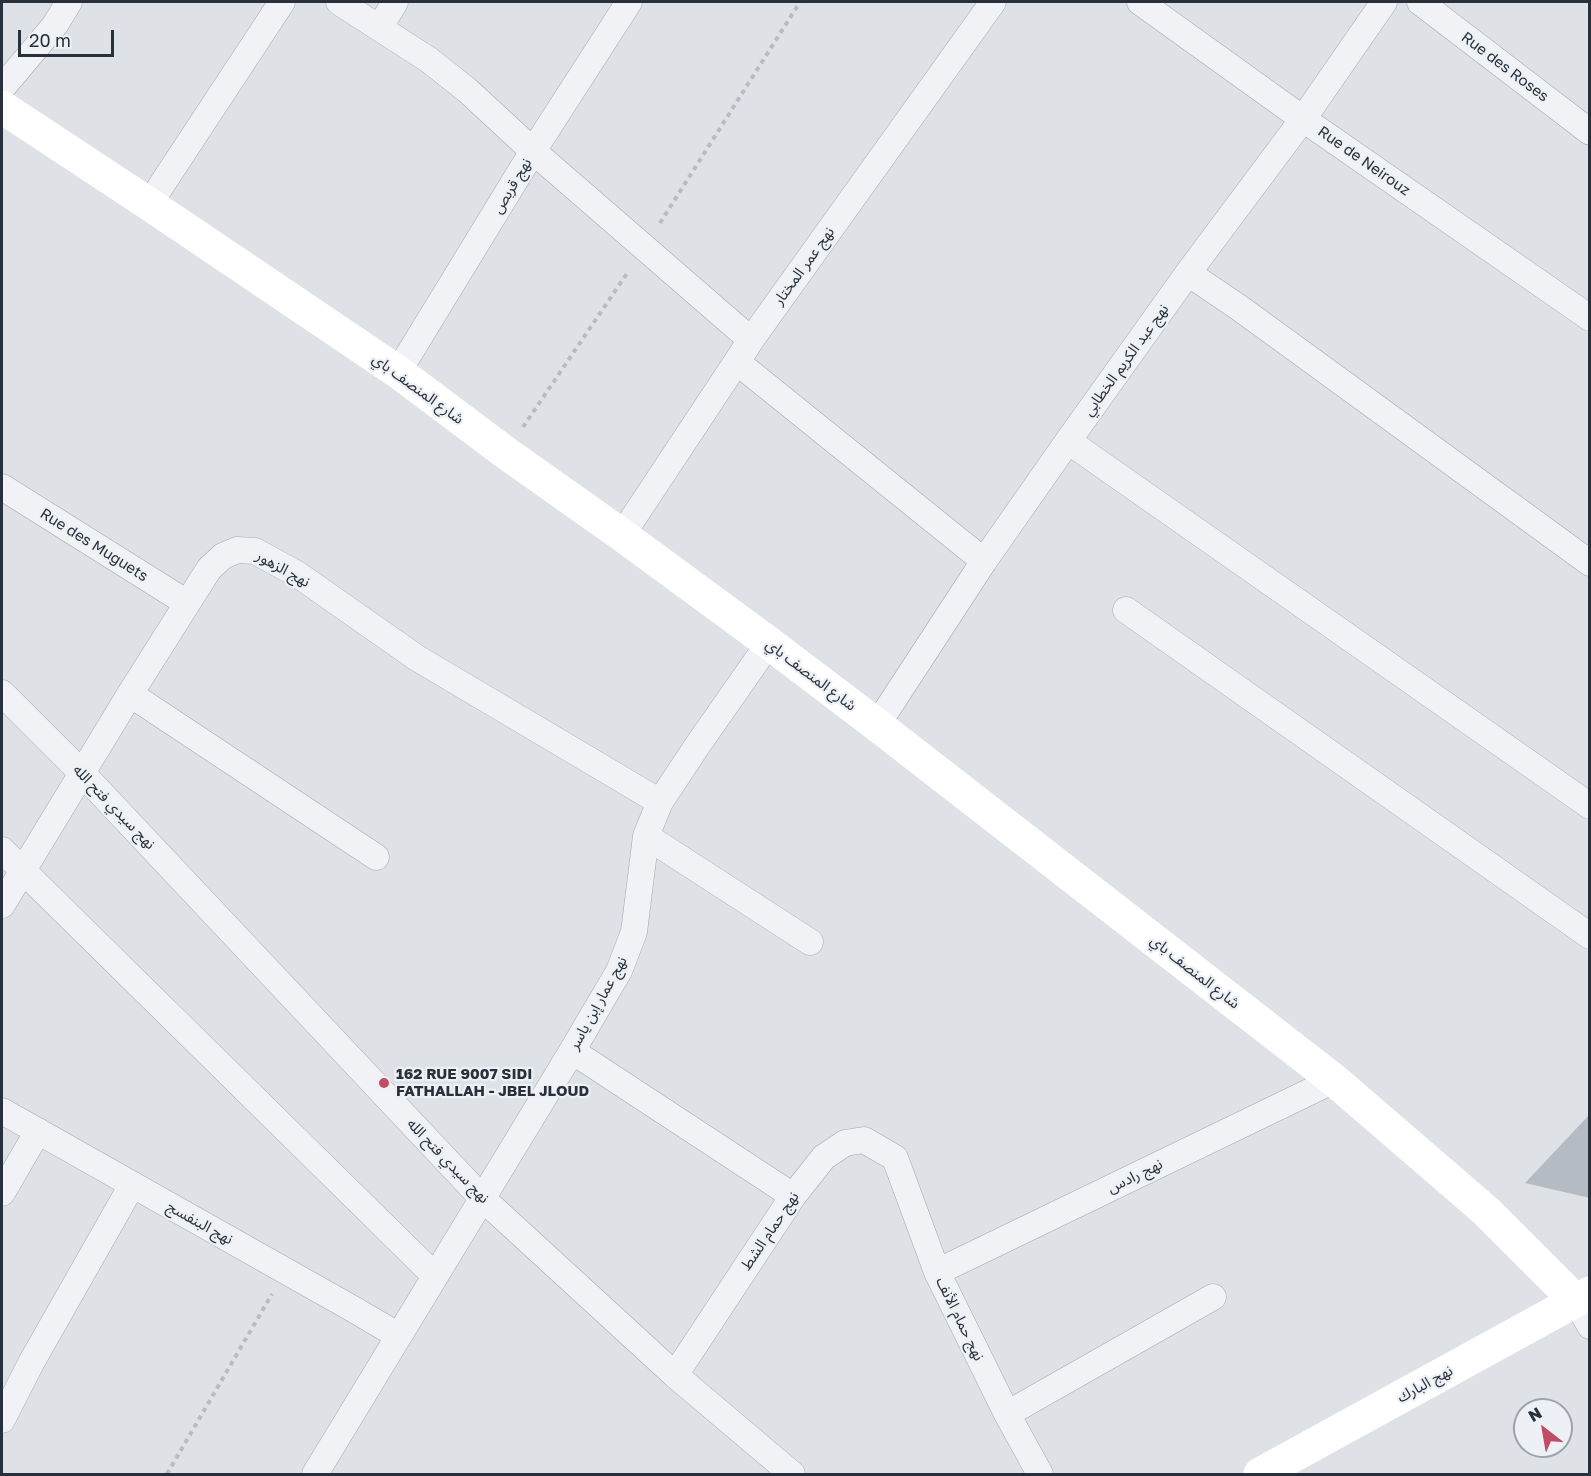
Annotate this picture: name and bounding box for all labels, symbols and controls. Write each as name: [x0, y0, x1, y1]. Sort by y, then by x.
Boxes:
scale bar: [21, 18, 117, 56]
street label: Rue des Roses: [1458, 28, 1552, 106]
text: 20 m: [29, 29, 71, 51]
street label: Rue de Neirouz: [1314, 122, 1414, 200]
street label: نهج قربص: [488, 155, 536, 217]
street label: نهج عمر المختار: [770, 223, 838, 309]
street label: نهج عبد الكريم الخطابي: [1079, 301, 1173, 419]
street label: شارع المنصف باي: [369, 350, 467, 428]
street label: Rue des Muguets: [37, 505, 151, 585]
street label: نهج الزهور: [253, 547, 313, 591]
street label: شارع المنصف باي: [762, 635, 860, 715]
street label: نهج سيدي فتح الله: [69, 761, 159, 853]
street label: شارع المنصف باي: [1147, 932, 1243, 1012]
street label: نهج عمار إبن ياسر: [565, 953, 631, 1053]
place label: 162 RUE 9007 SIDI FATHALLAH - JBEL JLOUD: [396, 1065, 589, 1100]
marker: 162 RUE 9007 SIDI FATHALLAH - JBEL JLOUD: [377, 1076, 391, 1090]
street label: نهج سيدي فتح الله: [403, 1115, 493, 1207]
street label: نهج رادس: [1104, 1155, 1166, 1197]
street label: نهج حمام الشط: [737, 1188, 803, 1274]
street label: نهج البنفسج: [164, 1197, 236, 1249]
street label: نهج حمام الأنف: [932, 1274, 988, 1364]
street label: نهج البارك: [1394, 1361, 1456, 1407]
north arrow: [1513, 1398, 1573, 1458]
text: N: [1524, 1403, 1545, 1426]

